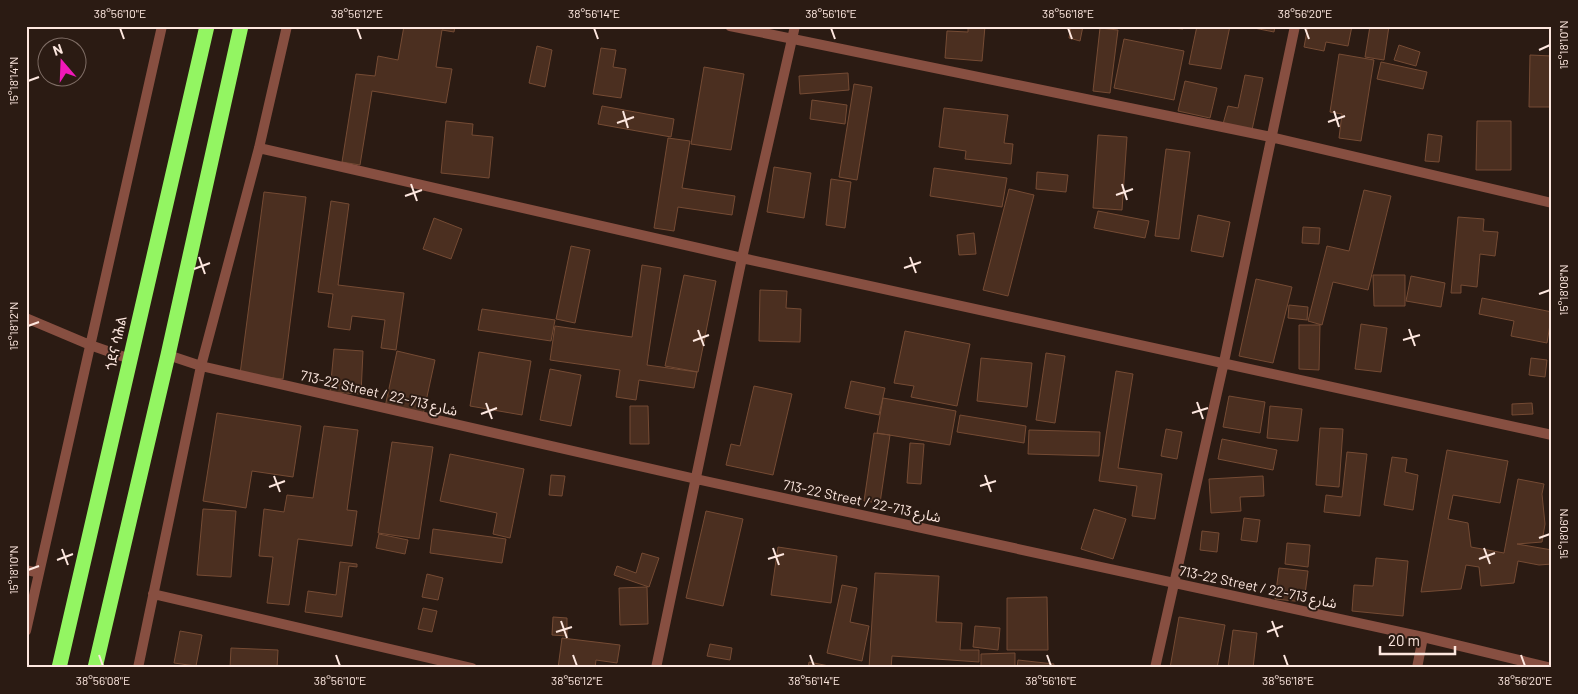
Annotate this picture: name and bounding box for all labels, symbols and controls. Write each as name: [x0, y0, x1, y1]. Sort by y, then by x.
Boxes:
text: 38°56'10"E: [94, 6, 146, 20]
text: 38°56'12"E: [331, 6, 383, 20]
text: 38°56'14"E: [568, 6, 620, 20]
text: 38°56'16"E: [805, 6, 857, 20]
text: 38°56'18"E: [1042, 6, 1094, 20]
text: 38°56'20"E: [1278, 6, 1332, 20]
text: 15°18'10"N: [1556, 20, 1570, 70]
north arrow: [38, 38, 88, 88]
text: N: [50, 40, 65, 59]
text: 15°18'14"N: [6, 57, 20, 105]
text: 15°18'08"N: [1556, 264, 1570, 316]
text: 15°18'12"N: [6, 302, 20, 350]
street label: ጎደና ሳሕል: [101, 314, 130, 372]
street label: 713-22 Street / شارع 713-22: [298, 366, 459, 422]
street label: 713-22 Street / شارع 713-22: [781, 475, 943, 528]
text: 15°18'06"N: [1556, 508, 1570, 560]
text: 15°18'10"N: [6, 545, 20, 595]
street label: 713-22 Street / شارع 713-22: [1177, 561, 1339, 614]
scale bar: [1380, 624, 1456, 656]
text: 20 m: [1388, 631, 1420, 649]
text: 38°56'08"E: [76, 673, 130, 687]
text: 38°56'10"E: [314, 673, 366, 687]
text: 38°56'12"E: [551, 673, 603, 687]
text: 38°56'14"E: [788, 673, 840, 687]
text: 38°56'16"E: [1025, 673, 1077, 687]
text: 38°56'18"E: [1262, 673, 1314, 687]
text: 38°56'20"E: [1498, 673, 1552, 687]

